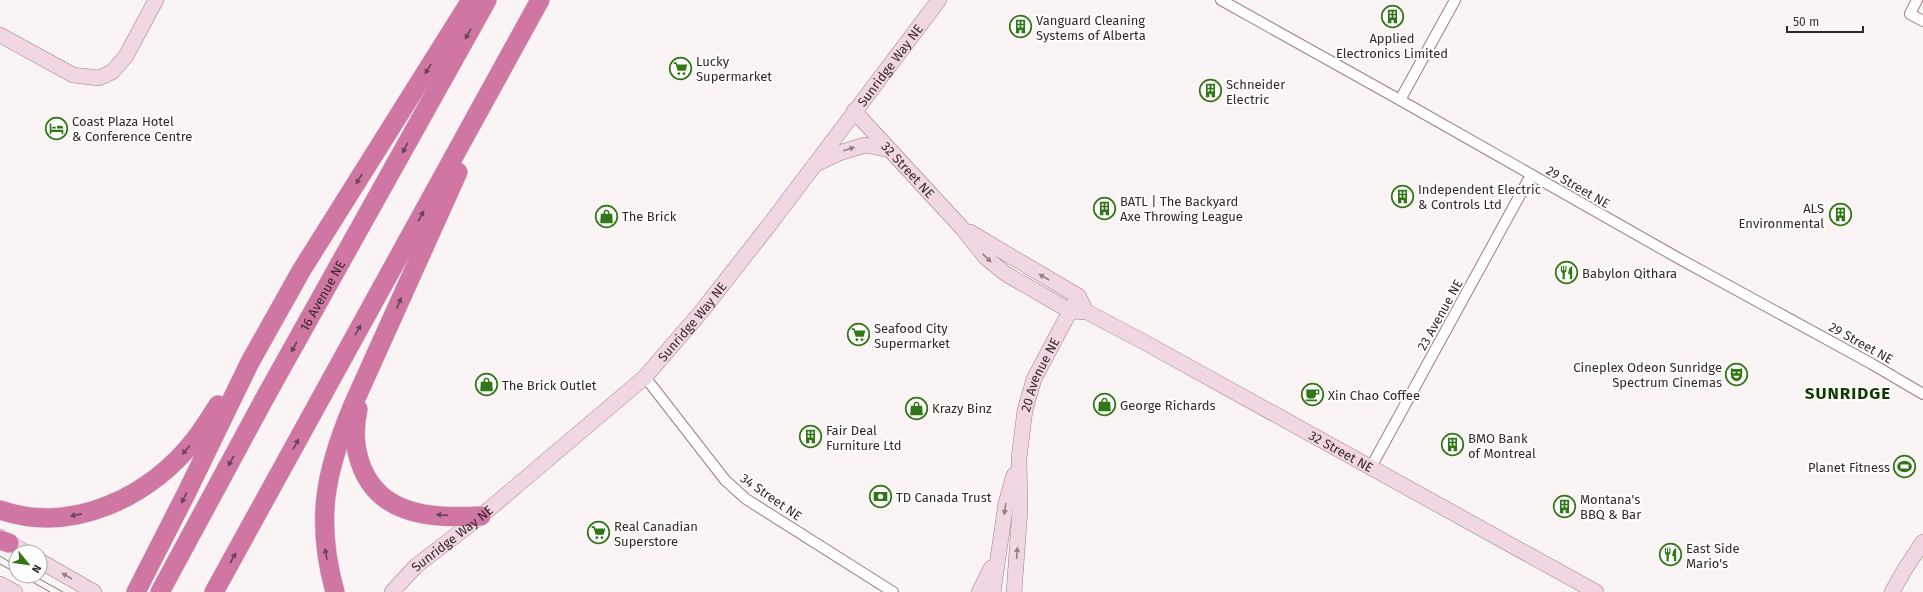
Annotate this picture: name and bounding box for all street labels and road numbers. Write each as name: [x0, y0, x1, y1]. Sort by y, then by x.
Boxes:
street label: Sunridge Way NE: [854, 21, 926, 109]
street label: 32 Street NE: [879, 139, 938, 201]
street label: 29 Street NE: [1543, 163, 1613, 211]
street label: 16 Avenue NE: [296, 257, 348, 333]
street label: 23 Avenue NE: [1414, 277, 1466, 353]
street label: Sunridge Way NE: [654, 279, 729, 364]
street label: 29 Street NE: [1826, 319, 1896, 367]
street label: 20 Avenue NE: [1017, 335, 1062, 413]
street label: 32 Street NE: [1307, 427, 1376, 475]
street label: 34 Street NE: [737, 470, 805, 524]
street label: Sunridge Way NE: [408, 502, 496, 574]

